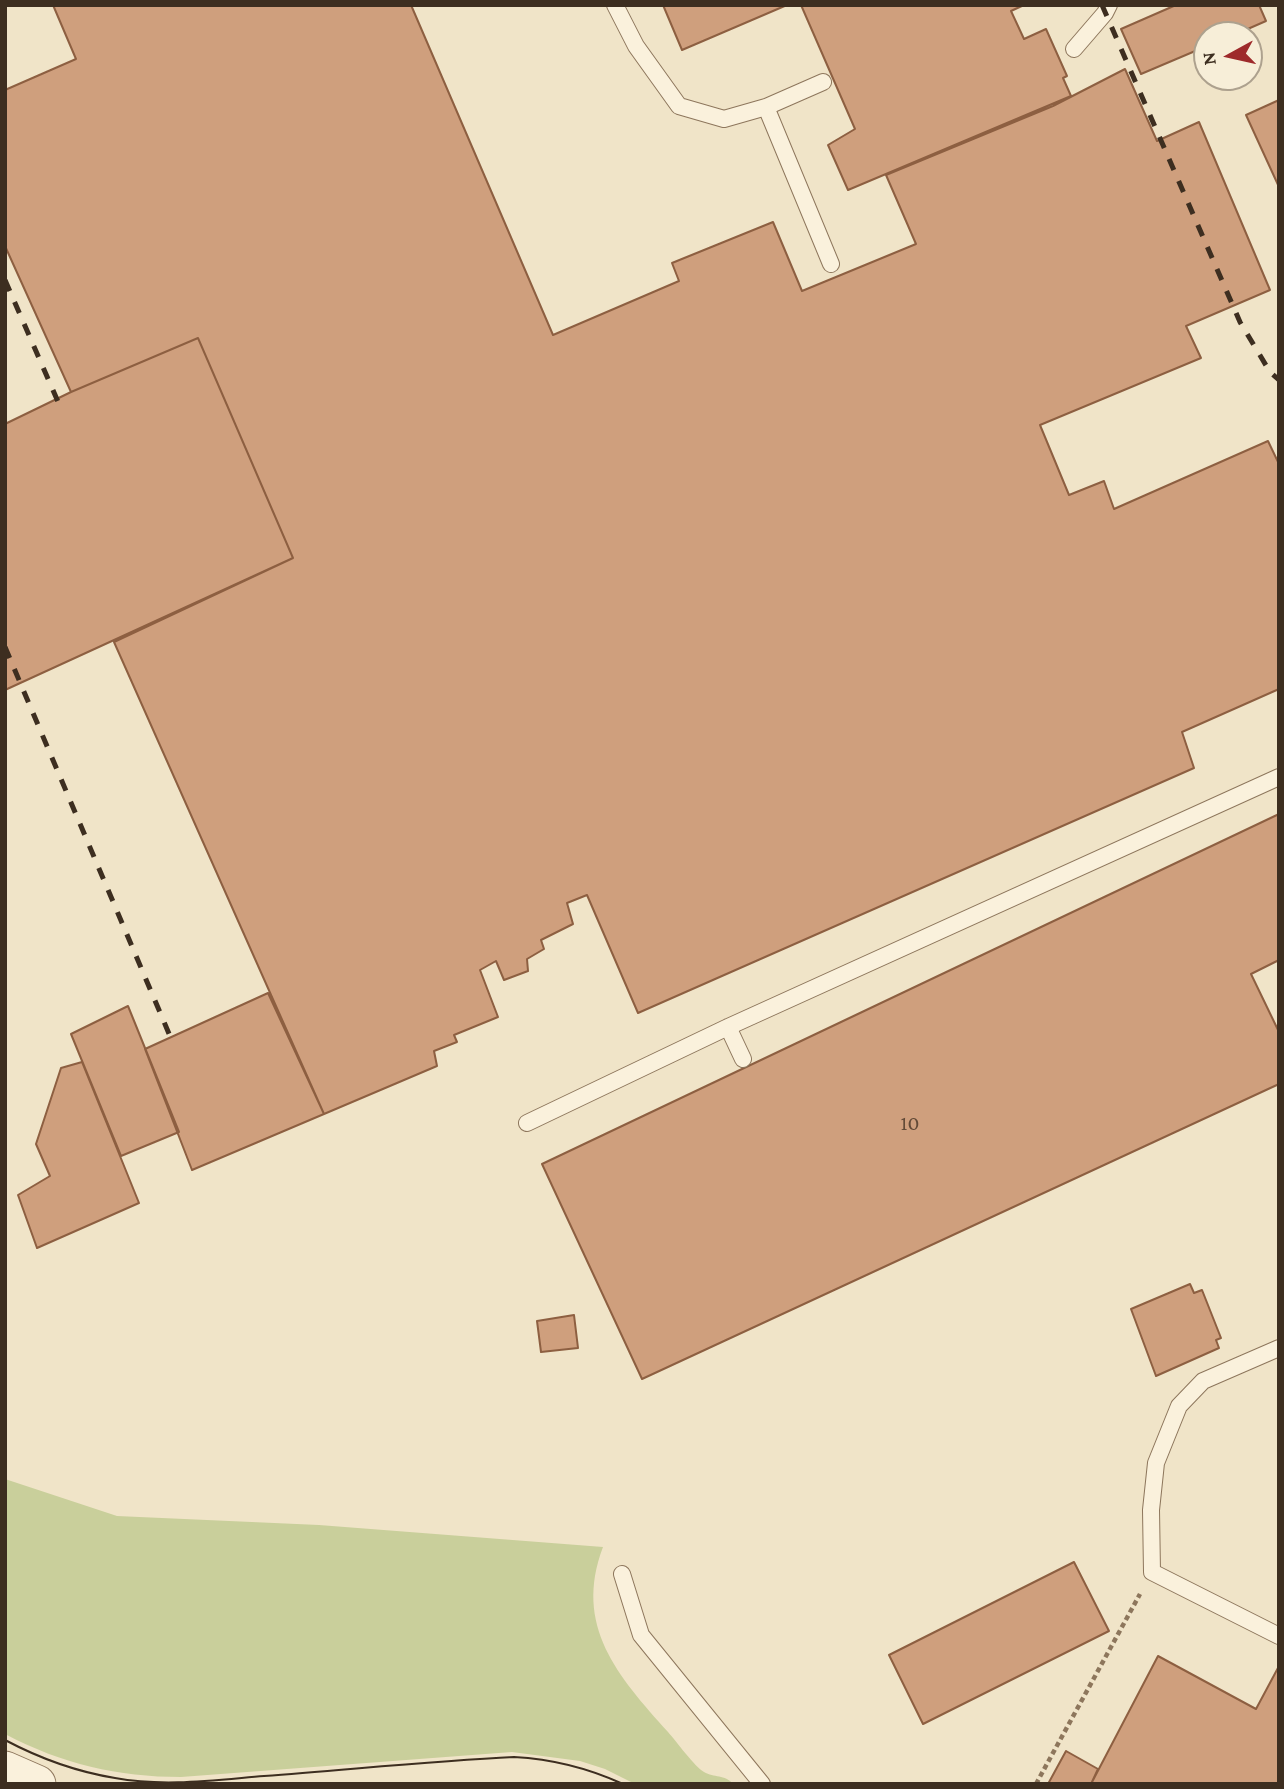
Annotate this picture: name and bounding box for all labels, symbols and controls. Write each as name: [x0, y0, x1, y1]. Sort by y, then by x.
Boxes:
north arrow: [1193, 21, 1263, 91]
text: N: [1197, 51, 1220, 67]
house number: 10: [901, 1111, 919, 1137]

